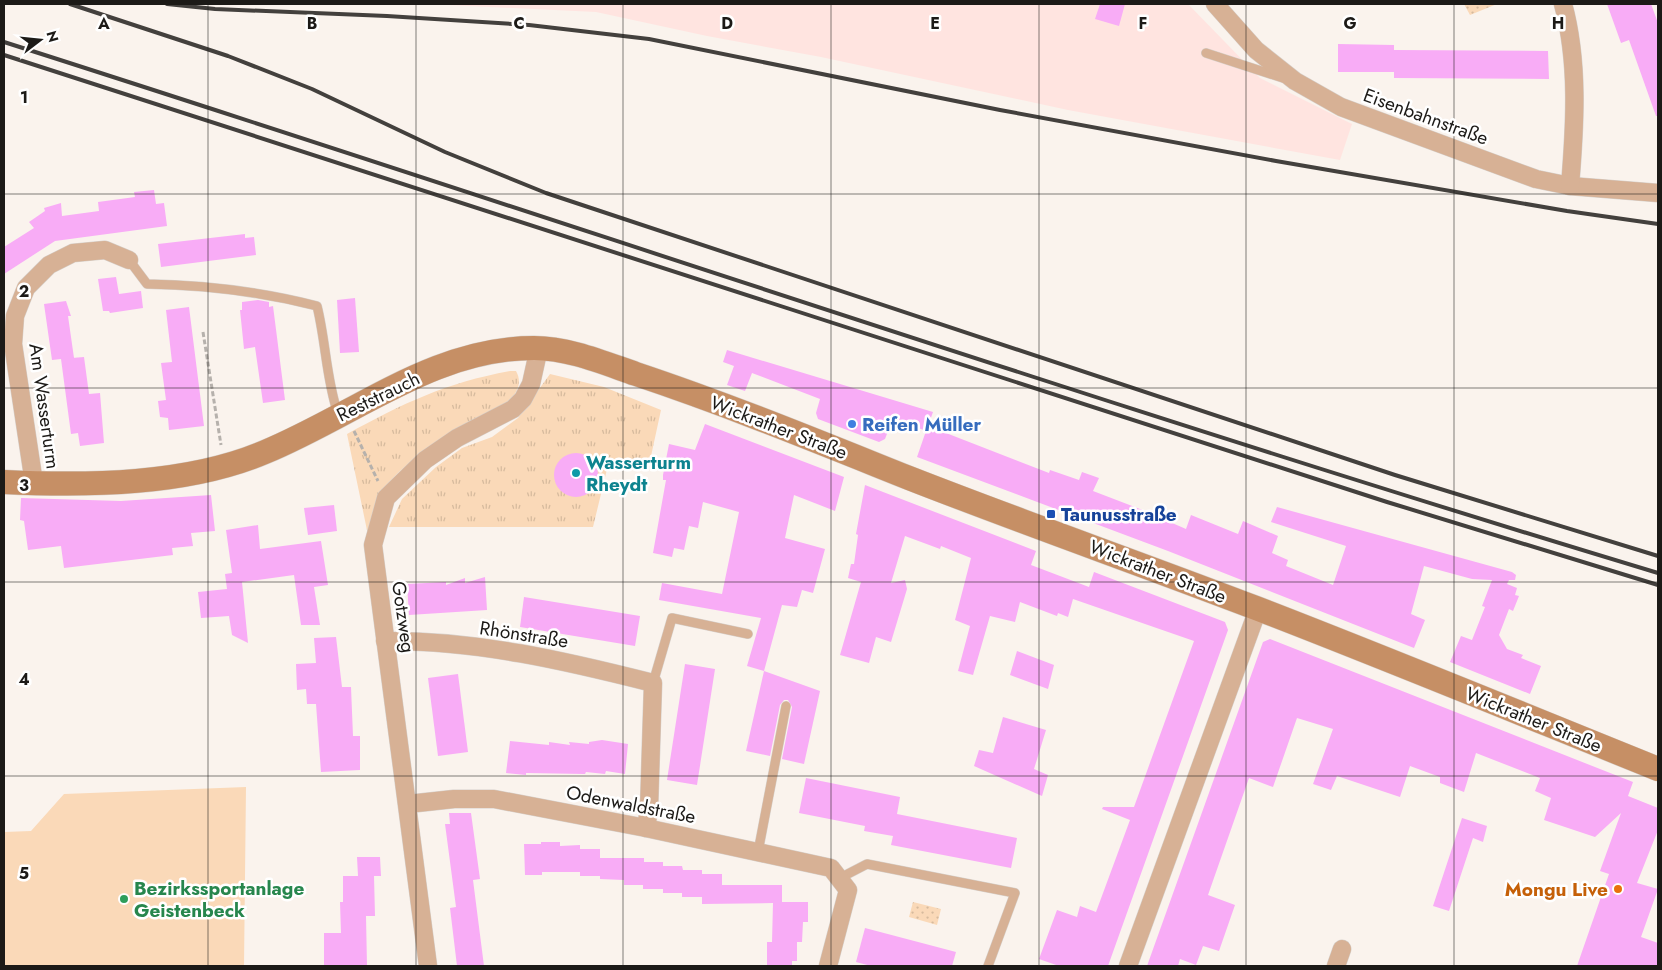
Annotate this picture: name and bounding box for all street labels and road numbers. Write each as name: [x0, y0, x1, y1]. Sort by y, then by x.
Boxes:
street label: Eisenbahnstraße: [1360, 81, 1492, 152]
street label: Am Wasserturm: [22, 342, 67, 471]
street label: Reststrauch: [332, 365, 424, 428]
street label: Wickrather Straße: [707, 389, 851, 466]
street label: Wickrather Straße: [1086, 533, 1230, 610]
street label: Gotzweg: [385, 580, 422, 655]
street label: Rhönstraße: [478, 614, 570, 655]
street label: Wickrather Straße: [1462, 680, 1606, 759]
street label: Odenwaldstraße: [564, 779, 698, 830]

